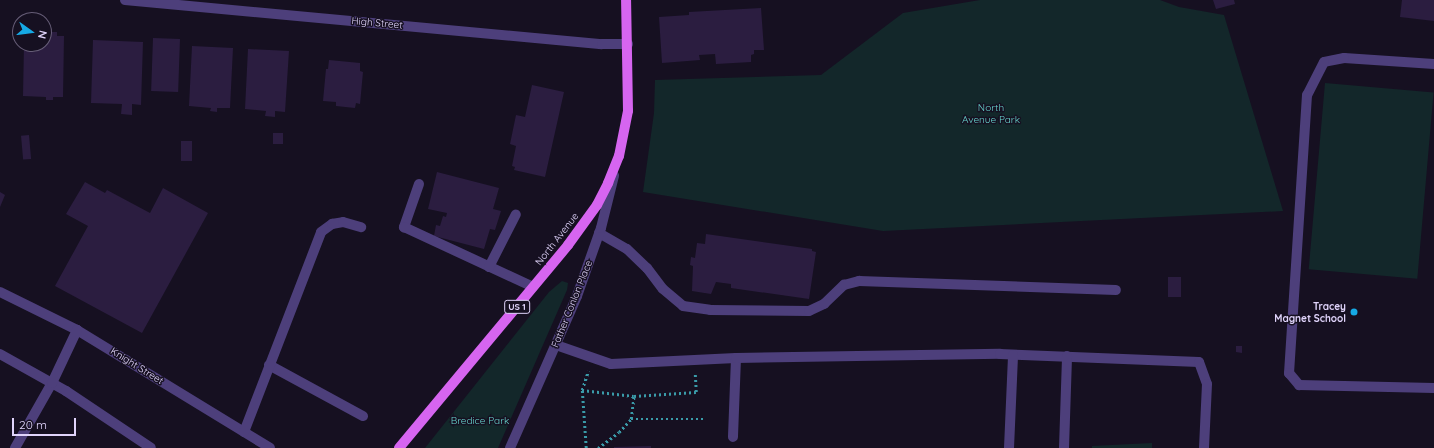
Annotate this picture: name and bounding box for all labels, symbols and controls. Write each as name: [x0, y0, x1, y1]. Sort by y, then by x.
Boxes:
north arrow: [12, 12, 52, 52]
street label: High Street: [351, 15, 403, 31]
text: N: [35, 29, 50, 40]
park label: North Avenue Park: [962, 101, 1020, 124]
street label: North Avenue: [533, 210, 581, 268]
street label: Father Conlon Place: [549, 259, 595, 349]
road number: US 1: [504, 300, 530, 314]
place label: Tracey Magnet School: [1274, 300, 1346, 324]
marker: Tracey Magnet School: [1349, 307, 1359, 317]
street label: Knight Street: [108, 345, 166, 387]
scale bar: [14, 410, 78, 436]
park label: Bredice Park: [451, 415, 509, 427]
text: 20 m: [19, 417, 47, 432]

